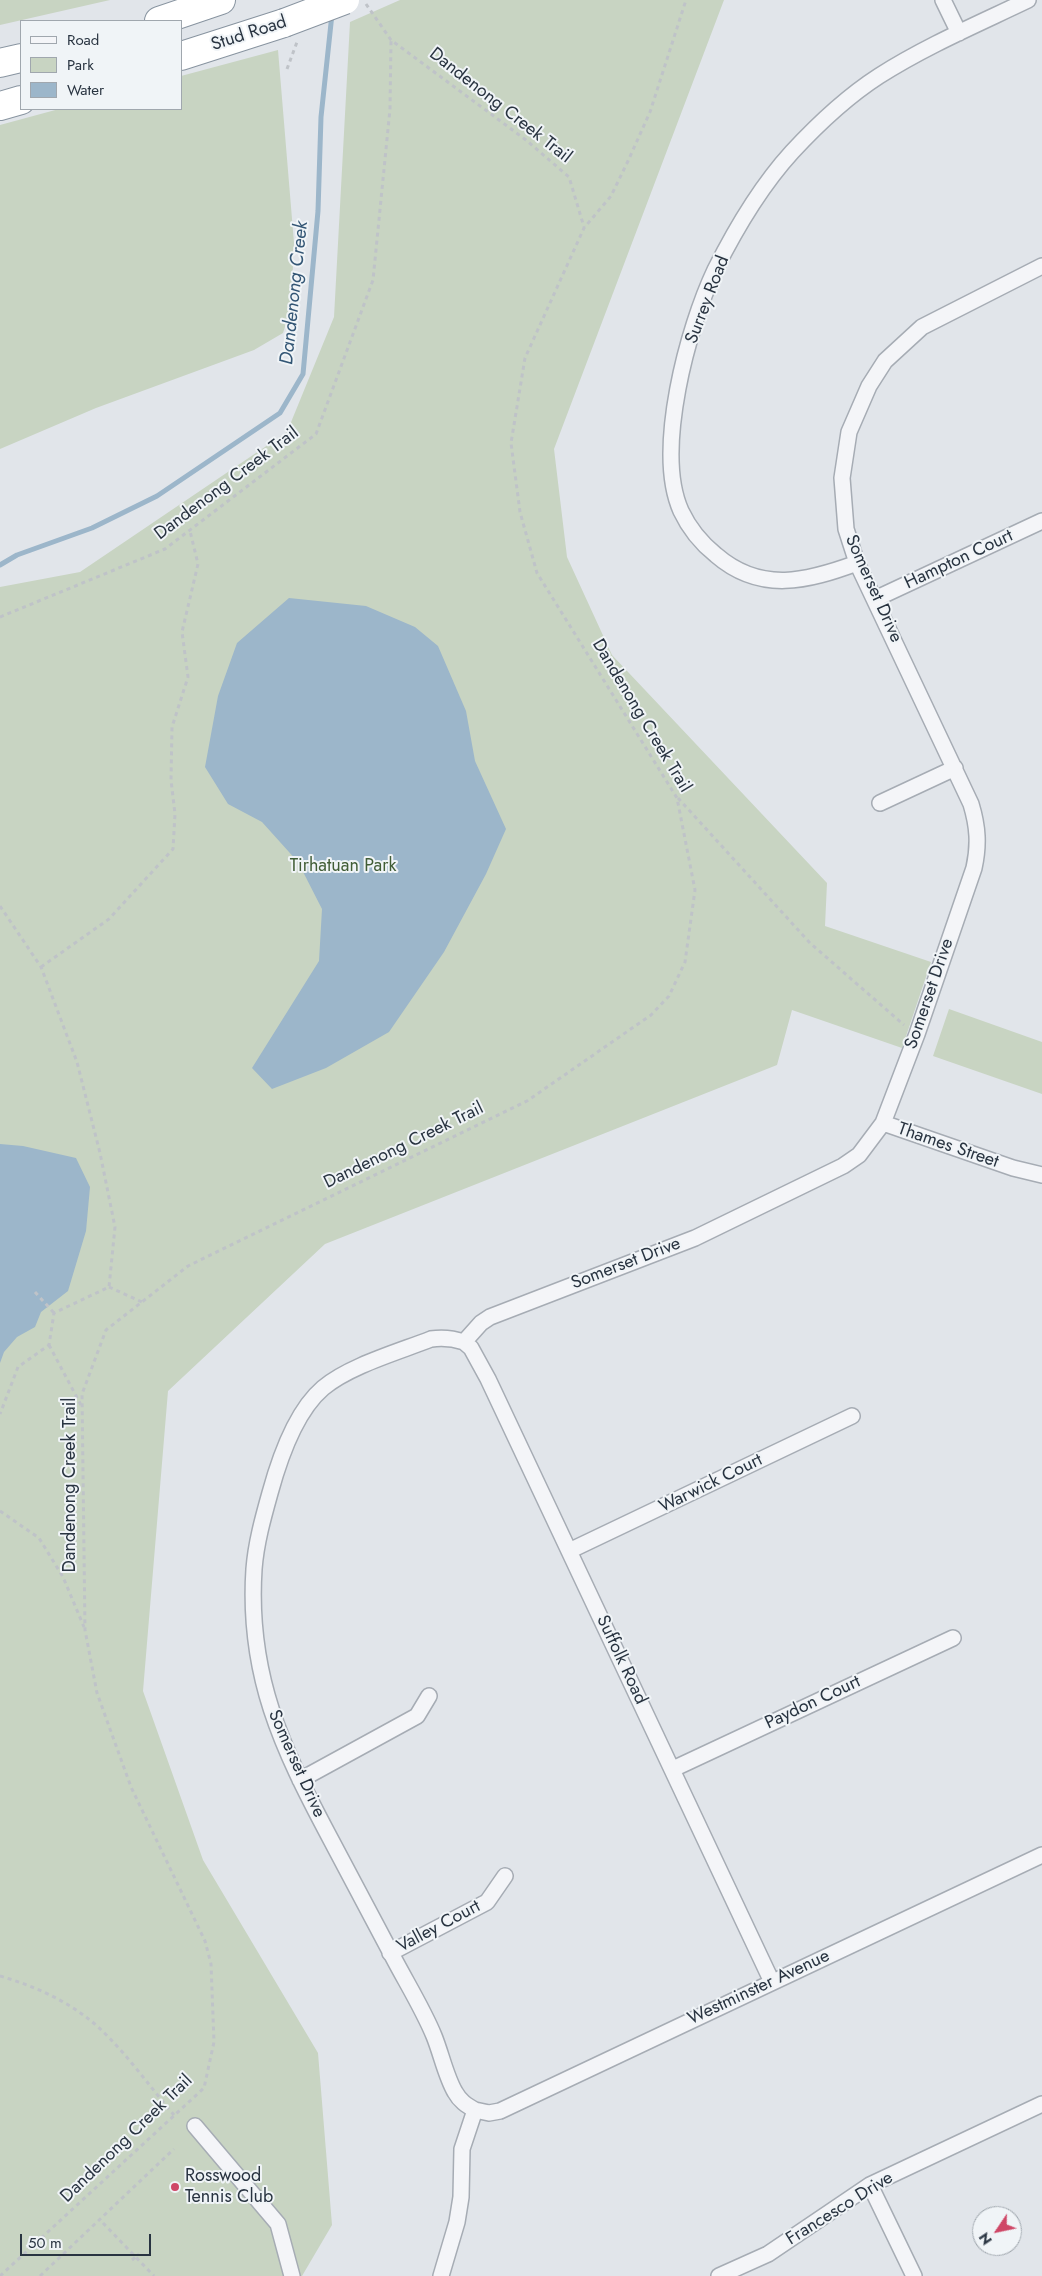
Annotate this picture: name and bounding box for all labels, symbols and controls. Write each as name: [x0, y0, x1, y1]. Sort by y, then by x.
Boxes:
street label: Stud Road: [209, 12, 289, 56]
legend: [20, 20, 182, 110]
text: Road: [67, 29, 99, 51]
street label: Dandenong Creek Trail: [424, 44, 576, 168]
text: Park: [67, 54, 94, 76]
text: Water: [67, 79, 104, 101]
water label: Dandenong Creek: [276, 220, 314, 366]
street label: Surrey Road: [681, 253, 735, 347]
street label: Dandenong Creek Trail: [151, 423, 303, 545]
street label: Hampton Court: [901, 526, 1017, 594]
street label: Somerset Drive: [840, 532, 906, 646]
street label: Dandenong Creek Trail: [587, 635, 695, 797]
park label: Tirhatuan Park: [290, 856, 396, 878]
street label: Somerset Drive: [901, 936, 959, 1052]
street label: Dandenong Creek Trail: [321, 1098, 487, 1194]
street label: Thames Street: [895, 1119, 1001, 1173]
street label: Somerset Drive: [568, 1233, 684, 1295]
street label: Dandenong Creek Trail: [60, 1398, 82, 1572]
street label: Warwick Court: [656, 1450, 766, 1518]
street label: Suffolk Road: [591, 1612, 651, 1708]
street label: Paydon Court: [762, 1671, 864, 1735]
street label: Somerset Drive: [263, 1707, 329, 1821]
street label: Valley Court: [394, 1896, 484, 1958]
street label: Westminster Avenue: [685, 1946, 833, 2030]
street label: Dandenong Creek Trail: [57, 2070, 197, 2208]
place label: Rosswood Tennis Club: [185, 2166, 273, 2208]
street label: Francesco Drive: [783, 2168, 897, 2250]
marker: Rosswood Tennis Club: [169, 2181, 181, 2193]
north arrow: [972, 2206, 1022, 2256]
scale bar: [22, 2224, 154, 2256]
text: N: [974, 2229, 997, 2249]
text: 50 m: [28, 2232, 62, 2254]

